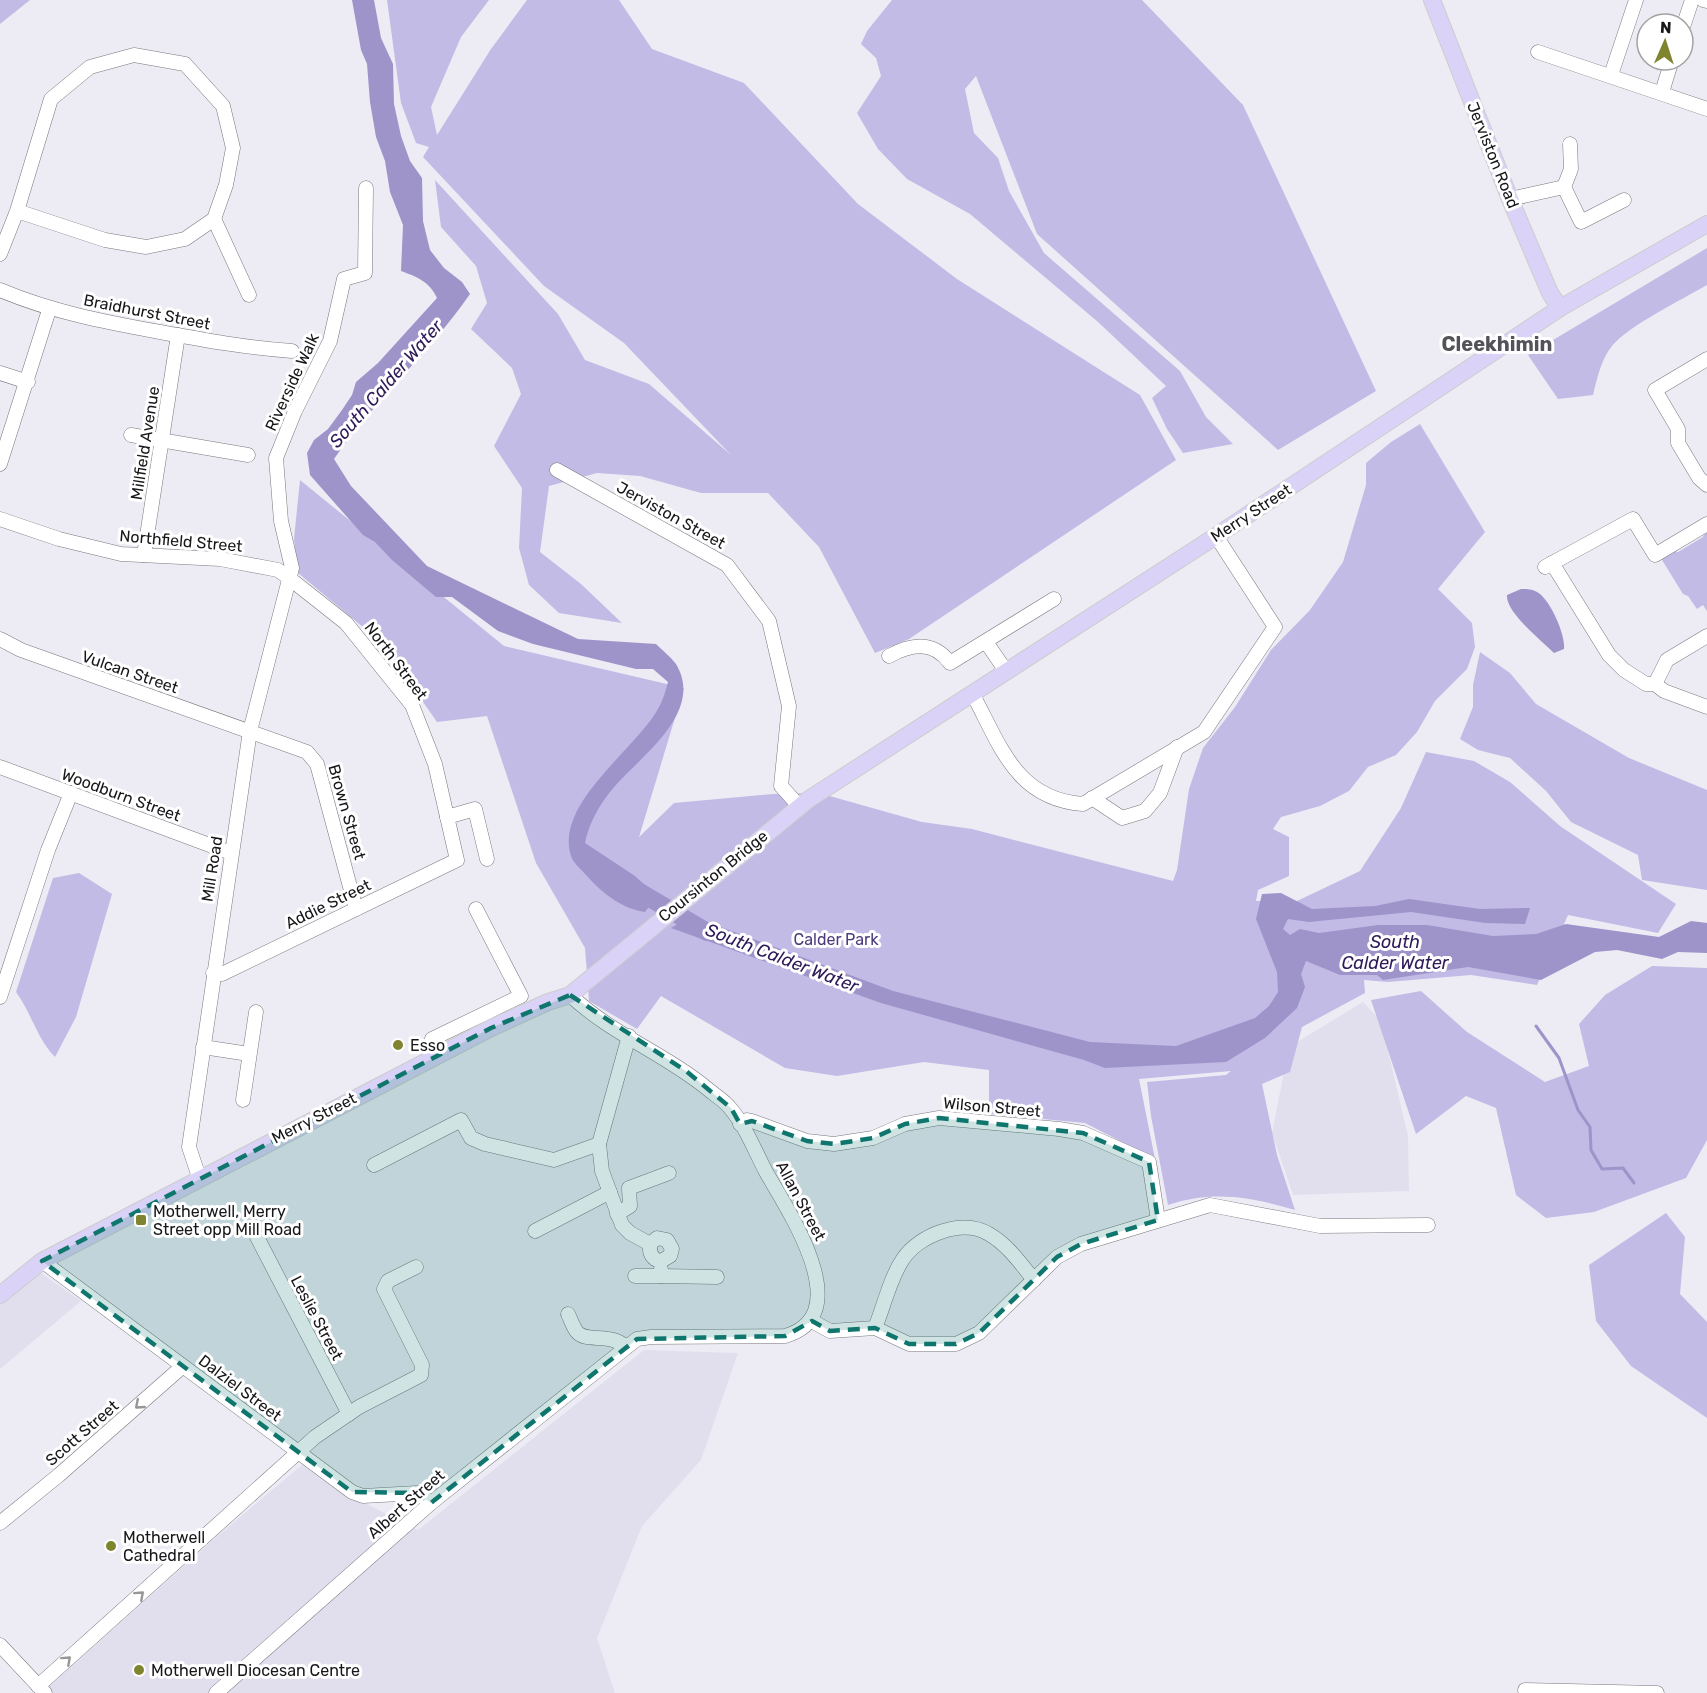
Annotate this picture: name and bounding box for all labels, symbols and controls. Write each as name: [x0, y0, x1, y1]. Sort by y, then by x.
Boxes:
north arrow: [1635, 12, 1695, 72]
text: N: [1660, 18, 1672, 37]
street label: Jerviston Road: [1463, 99, 1523, 211]
street label: Braidhurst Street: [82, 290, 212, 334]
water label: South Calder Water: [325, 315, 448, 452]
street label: Riverside Walk: [261, 329, 323, 434]
district label: Cleekhimin: [1442, 332, 1552, 356]
street label: Millfield Avenue: [127, 385, 163, 501]
street label: Jerviston Street: [613, 477, 729, 553]
street label: Merry Street: [1207, 480, 1295, 546]
street label: Northfield Street: [119, 526, 243, 556]
street label: North Street: [361, 618, 431, 704]
street label: Vulcan Street: [79, 647, 181, 697]
street label: Brown Street: [324, 762, 370, 862]
street label: Woodburn Street: [59, 765, 183, 825]
street label: Coursinton Bridge: [655, 826, 771, 926]
street label: Mill Road: [197, 835, 227, 903]
street label: Addie Street: [282, 875, 374, 933]
water label: South Calder Water: [702, 919, 863, 998]
park label: Calder Park: [794, 930, 879, 949]
water label: South Calder Water: [1341, 931, 1450, 974]
place label: Esso: [410, 1036, 445, 1055]
marker: Esso: [391, 1038, 405, 1052]
street label: Merry Street: [269, 1089, 359, 1147]
street label: Wilson Street: [942, 1093, 1042, 1121]
street label: Allan Street: [772, 1158, 830, 1244]
place label: Motherwell, Merry Street opp Mill Road: [153, 1202, 302, 1239]
marker: Motherwell, Merry Street opp Mill Road: [134, 1213, 148, 1227]
street label: Leslie Street: [287, 1273, 347, 1363]
street label: Dalziel Street: [195, 1351, 285, 1425]
street label: Scott Street: [42, 1396, 122, 1470]
one-way arrow: [135, 1398, 146, 1409]
street label: Albert Street: [364, 1465, 448, 1543]
place label: Motherwell Cathedral: [123, 1528, 205, 1565]
marker: Motherwell Cathedral: [104, 1539, 118, 1553]
one-way arrow: [133, 1591, 144, 1602]
one-way arrow: [60, 1656, 71, 1667]
place label: Motherwell Diocesan Centre: [151, 1661, 360, 1680]
marker: Motherwell Diocesan Centre: [132, 1663, 146, 1677]

